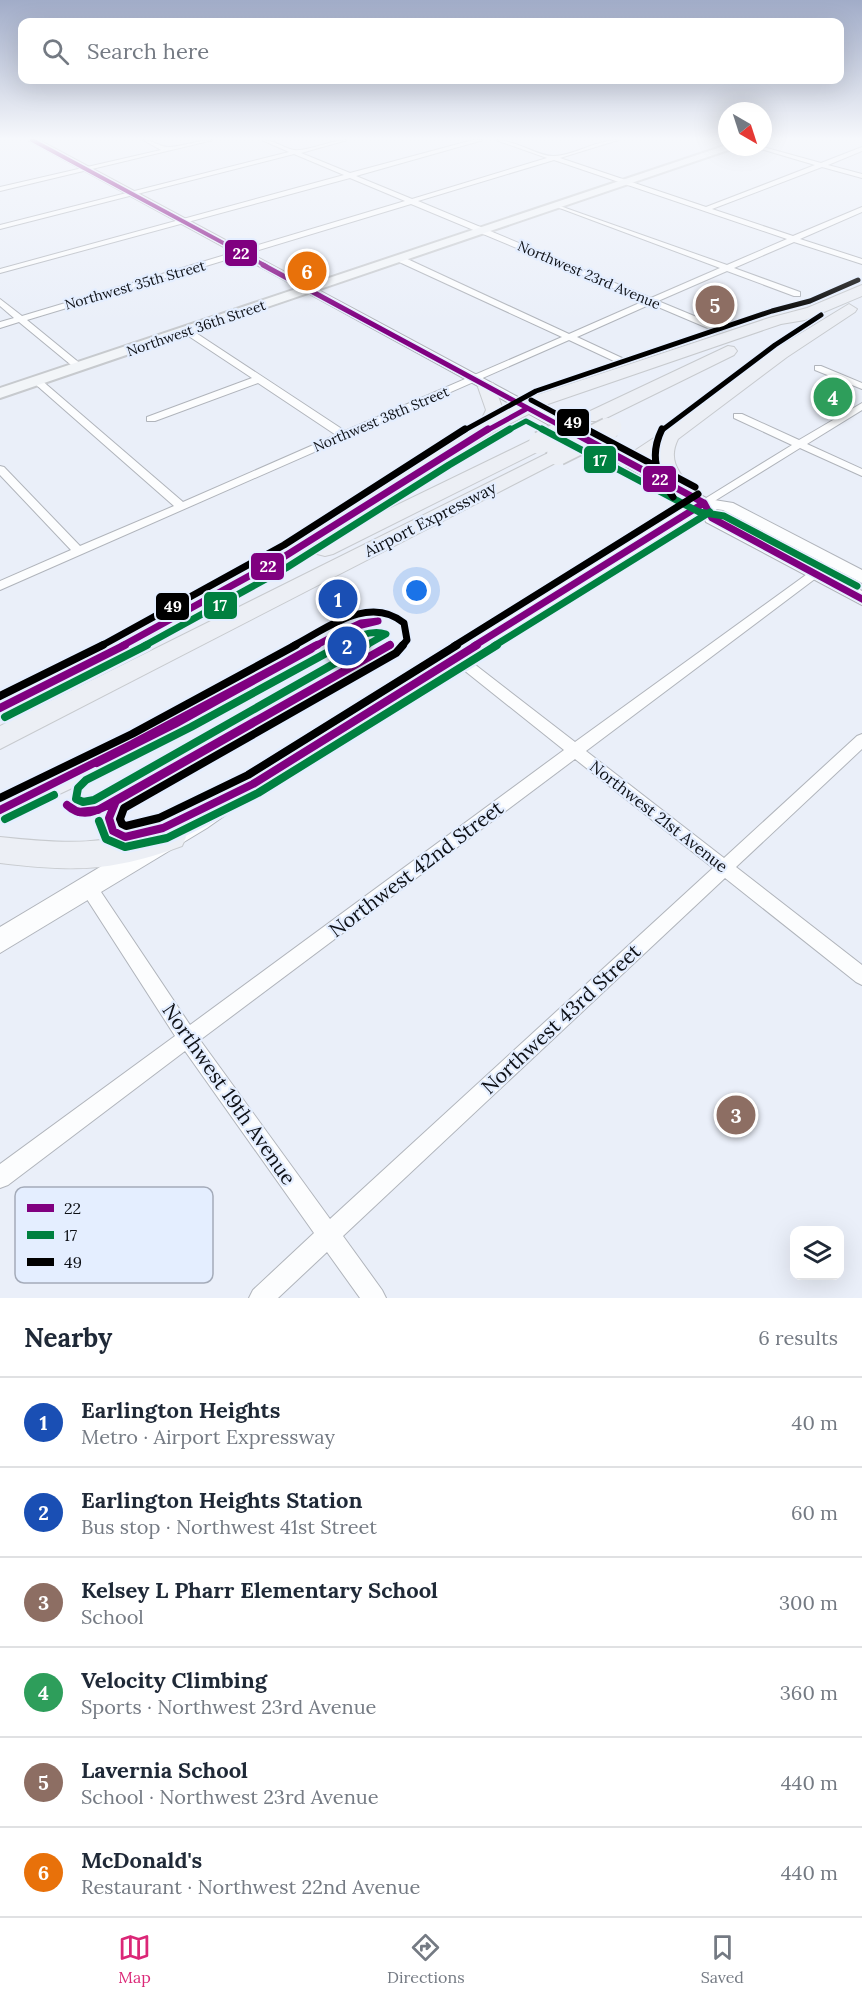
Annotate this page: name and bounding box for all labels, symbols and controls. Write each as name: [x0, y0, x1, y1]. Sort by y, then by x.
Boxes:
search box: [18, 18, 844, 84]
icon: search: [39, 35, 72, 68]
text: Search here: [87, 37, 209, 65]
north arrow: [718, 102, 772, 156]
street label: Northwest 23rd Avenue: [515, 237, 664, 313]
line badge: 22: [224, 239, 258, 267]
text: 22: [232, 243, 250, 263]
pin: 6: [288, 248, 326, 294]
street label: Northwest 35th Street: [63, 256, 208, 314]
pin: 5: [696, 282, 734, 328]
street label: Northwest 36th Street: [124, 296, 268, 360]
pin: 4: [814, 374, 852, 420]
street label: Northwest 38th Street: [310, 382, 452, 456]
line badge: 49: [556, 408, 590, 437]
text: 49: [564, 412, 582, 432]
line badge: 17: [583, 445, 617, 474]
text: 17: [593, 450, 607, 470]
line badge: 22: [642, 465, 677, 493]
text: 22: [651, 469, 669, 489]
street label: Airport Expressway: [360, 477, 500, 561]
line badge: 22: [250, 552, 285, 581]
text: 22: [259, 556, 277, 576]
pin: 1: [318, 576, 358, 622]
your location: [402, 576, 431, 605]
line badge: 17: [203, 591, 238, 620]
line badge: 49: [155, 592, 190, 621]
text: 17: [213, 595, 227, 615]
text: 49: [164, 596, 182, 616]
pin: 2: [328, 624, 366, 668]
street label: Northwest 21st Avenue: [586, 756, 732, 876]
street label: Northwest 42nd Street: [324, 795, 508, 942]
street label: Northwest 43rd Street: [476, 938, 646, 1099]
street label: Northwest 19th Avenue: [157, 998, 302, 1189]
pin: 3: [716, 1092, 756, 1138]
legend: [15, 1187, 213, 1283]
text: 22: [64, 1198, 81, 1218]
text: 17: [64, 1225, 78, 1245]
map controls: [790, 1226, 844, 1280]
button: layers: [790, 1226, 844, 1280]
text: 49: [64, 1252, 82, 1272]
text: Nearby: [24, 1321, 112, 1354]
text: 6 results: [758, 1325, 838, 1350]
text: Earlington Heights: [81, 1396, 280, 1424]
text: 1: [39, 1410, 48, 1435]
text: 40 m: [792, 1410, 838, 1435]
text: Metro · Airport Expressway: [81, 1424, 335, 1449]
text: Earlington Heights Station: [81, 1486, 362, 1514]
text: 2: [38, 1500, 49, 1525]
text: 60 m: [791, 1500, 838, 1525]
text: Bus stop · Northwest 41st Street: [81, 1514, 377, 1539]
text: Kelsey L Pharr Elementary School: [81, 1576, 438, 1604]
text: 3: [38, 1590, 49, 1615]
text: 300 m: [779, 1590, 838, 1615]
text: School: [81, 1604, 144, 1629]
text: Velocity Climbing: [81, 1666, 267, 1694]
text: 4: [38, 1680, 49, 1705]
text: 360 m: [780, 1680, 838, 1705]
text: Sports · Northwest 23rd Avenue: [81, 1694, 376, 1719]
text: Lavernia School: [81, 1756, 248, 1784]
text: 5: [38, 1770, 49, 1795]
text: 440 m: [781, 1770, 838, 1795]
text: School · Northwest 23rd Avenue: [81, 1784, 379, 1809]
text: McDonald's: [81, 1846, 202, 1874]
text: 6: [38, 1860, 49, 1885]
text: 440 m: [781, 1860, 838, 1885]
text: Restaurant · Northwest 22nd Avenue: [81, 1874, 420, 1899]
tab: Map: [118, 1931, 151, 1987]
tab: Directions: [387, 1931, 465, 1987]
tab: Saved: [701, 1931, 744, 1987]

